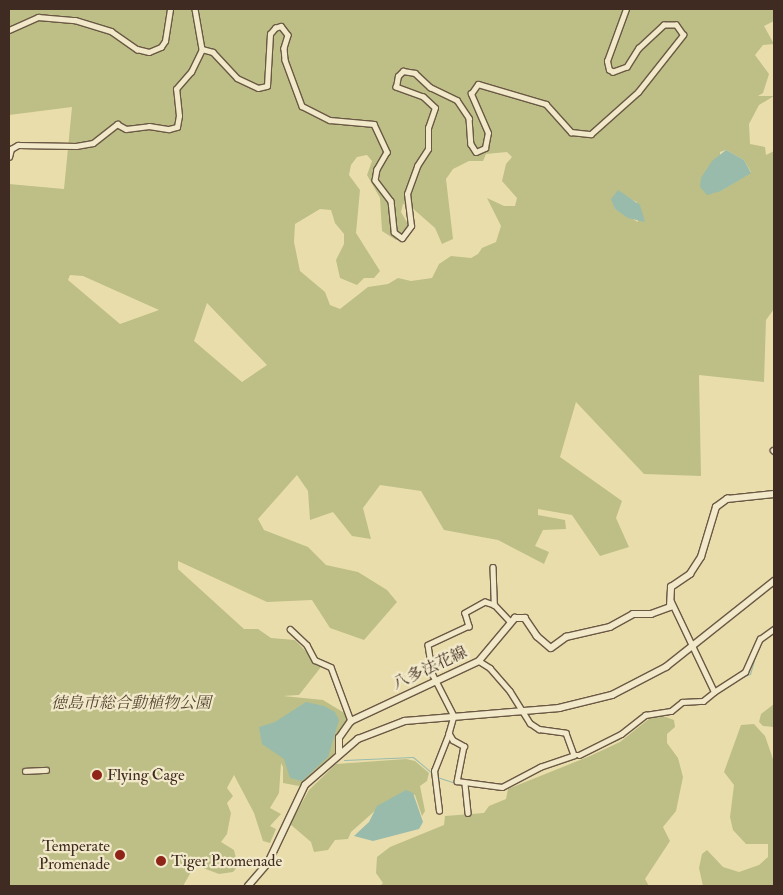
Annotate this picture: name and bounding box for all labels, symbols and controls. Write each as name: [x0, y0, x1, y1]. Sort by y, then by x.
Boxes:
street label: 八多法花線: [390, 642, 470, 694]
park label: 徳島市総合動植物公園: [51, 693, 211, 713]
place label: Flying Cage: [107, 765, 185, 785]
marker: Flying Cage: [91, 769, 103, 781]
place label: Temperate Promenade: [39, 836, 110, 874]
marker: Temperate Promenade: [114, 849, 126, 861]
place label: Tiger Promenade: [171, 851, 282, 871]
marker: Tiger Promenade: [155, 855, 167, 867]

